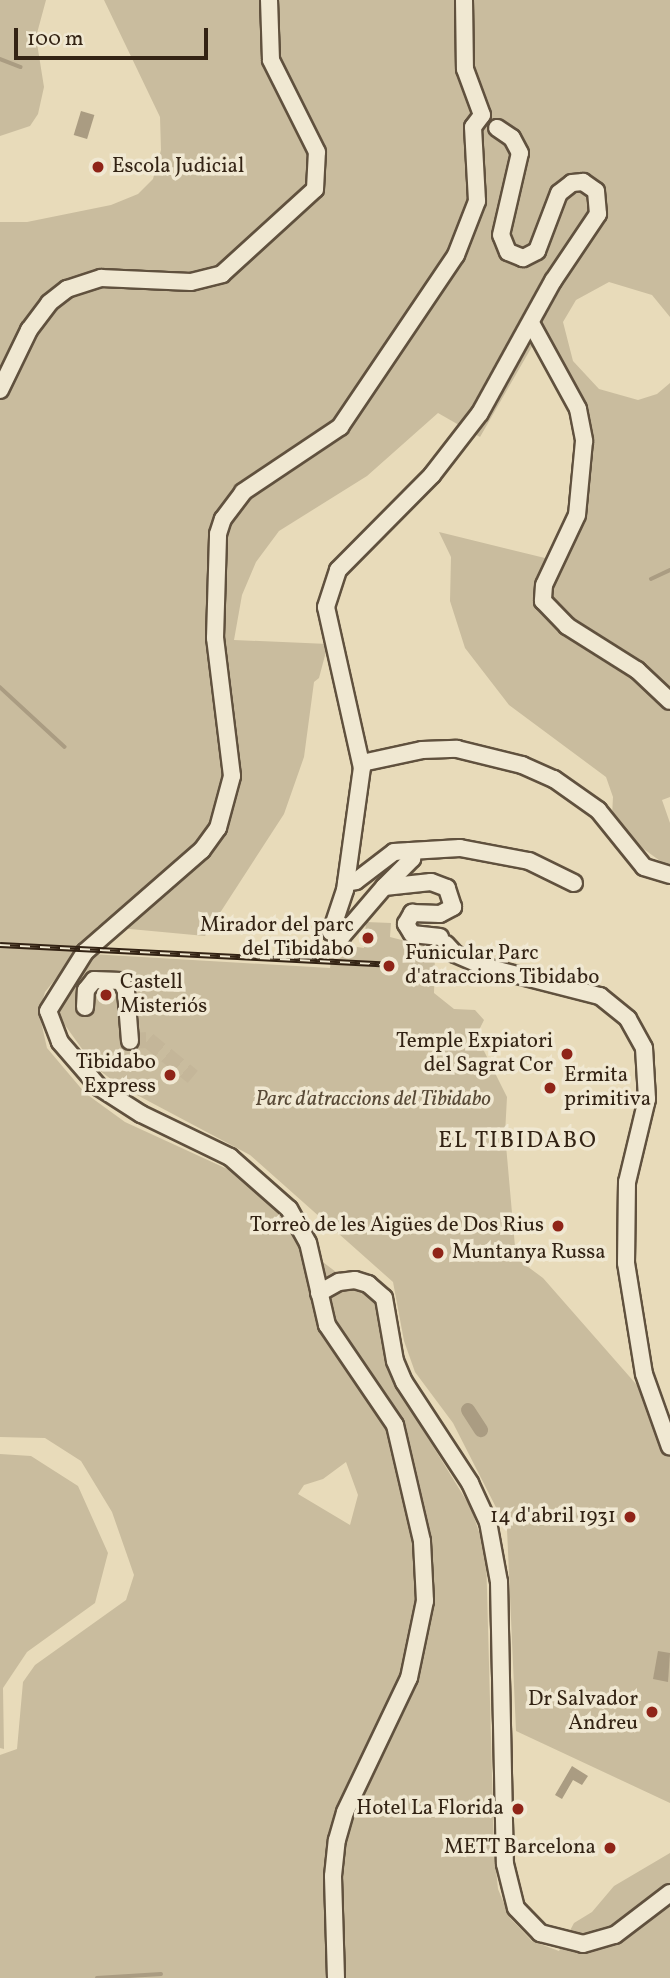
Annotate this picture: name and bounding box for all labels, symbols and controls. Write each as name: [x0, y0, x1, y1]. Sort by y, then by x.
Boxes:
scale bar: [18, 14, 212, 58]
text: 100 m: [27, 25, 84, 54]
place label: Escola Judicial: [112, 154, 244, 180]
marker: Escola Judicial: [90, 159, 106, 175]
place label: Mirador del parc del Tibidabo: [200, 913, 354, 963]
marker: Mirador del parc del Tibidabo: [360, 930, 376, 946]
place label: Funicular Parc d'atraccions Tibidabo: [405, 941, 600, 991]
marker: Funicular Parc d'atraccions Tibidabo: [379, 956, 399, 976]
place label: Castell Misteriós: [120, 970, 207, 1020]
marker: Castell Misteriós: [98, 987, 114, 1003]
place label: Temple Expiatori del Sagrat Cor: [396, 1029, 553, 1079]
marker: Temple Expiatori del Sagrat Cor: [559, 1046, 575, 1062]
place label: Tibidabo Express: [76, 1050, 156, 1100]
place label: Ermita primitiva: [564, 1063, 651, 1113]
marker: Tibidabo Express: [162, 1067, 178, 1083]
marker: Ermita primitiva: [542, 1080, 558, 1096]
park label: Parc d'atraccions del Tibidabo: [255, 1087, 491, 1113]
district label: EL TIBIDABO: [439, 1127, 597, 1155]
place label: Torreò de les Aigües de Dos Rius: [250, 1213, 544, 1239]
marker: Torreò de les Aigües de Dos Rius: [550, 1218, 566, 1234]
place label: Muntanya Russa: [452, 1240, 606, 1266]
marker: Muntanya Russa: [430, 1245, 446, 1261]
place label: 14 d'abril 1931: [490, 1504, 616, 1530]
marker: 14 d'abril 1931: [622, 1509, 638, 1525]
place label: Dr Salvador Andreu: [528, 1687, 638, 1737]
marker: Dr Salvador Andreu: [644, 1704, 660, 1720]
place label: Hotel La Florida: [356, 1796, 504, 1822]
marker: Hotel La Florida: [510, 1801, 526, 1817]
place label: METT Barcelona: [443, 1835, 596, 1861]
marker: METT Barcelona: [602, 1840, 618, 1856]

